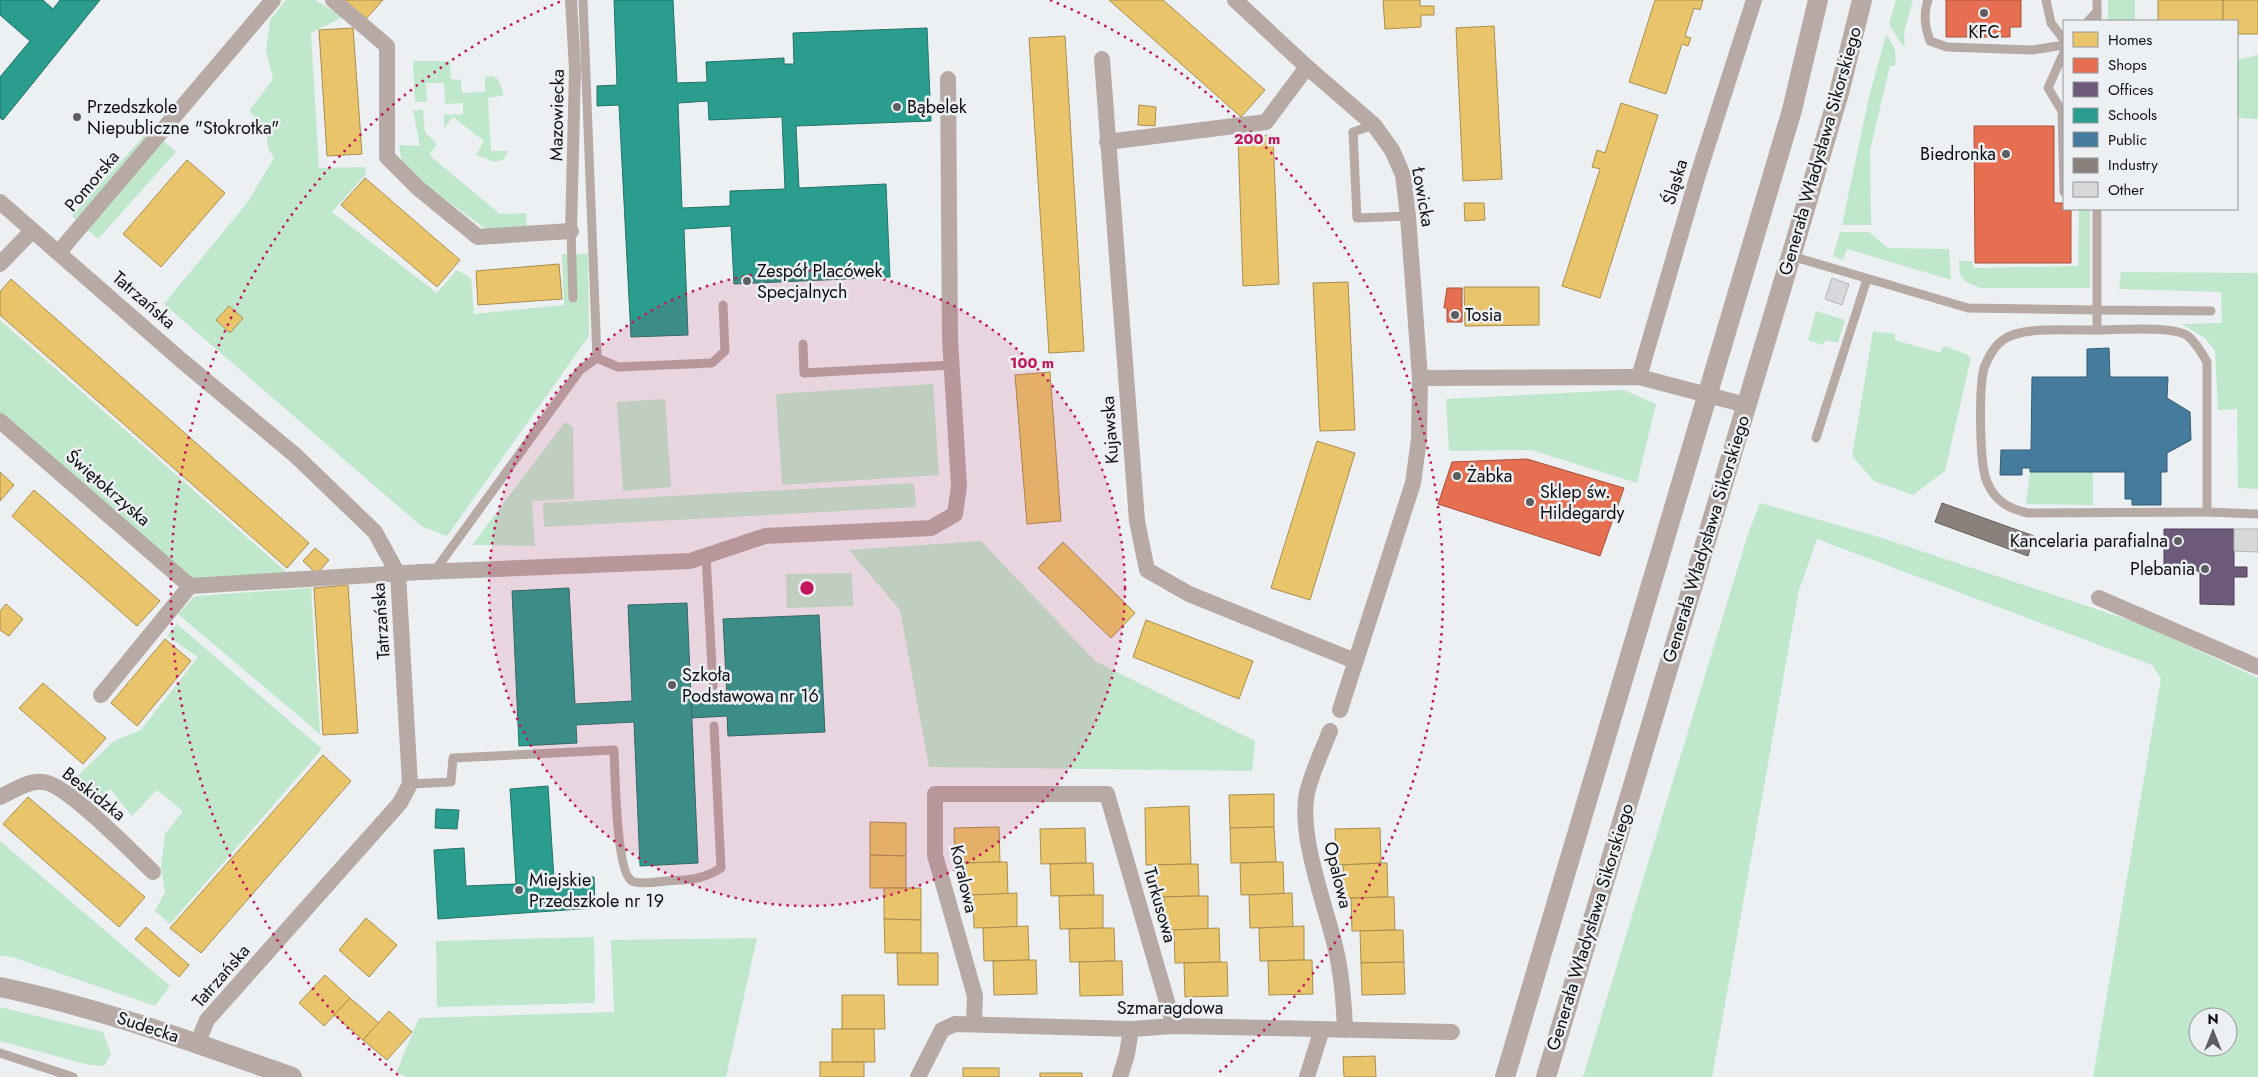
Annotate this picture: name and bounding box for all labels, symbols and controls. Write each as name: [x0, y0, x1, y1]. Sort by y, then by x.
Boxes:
marker: KFC: [1978, 7, 1990, 19]
place label: KFC: [1968, 19, 2000, 45]
legend: [2063, 20, 2238, 210]
street label: Generała Władysława Sikorskiego: [1772, 24, 1868, 278]
text: Homes: [2108, 29, 2152, 51]
text: Shops: [2108, 54, 2147, 76]
street label: Mazowiecka: [543, 69, 571, 161]
text: Offices: [2108, 79, 2153, 101]
place label: Przedszkole Niepubliczne "Stokrotka": [87, 94, 279, 141]
place label: Bąbelek: [907, 94, 967, 120]
marker: Bąbelek: [891, 101, 903, 113]
text: Schools: [2108, 104, 2157, 126]
marker: Przedszkole Niepubliczne "Stokrotka": [71, 111, 83, 123]
text: 200 m: [1234, 128, 1280, 150]
text: Public: [2108, 129, 2147, 151]
place label: Biedronka: [1920, 141, 1996, 167]
street label: Pomorska: [59, 145, 125, 217]
marker: Biedronka: [2000, 148, 2012, 160]
text: Industry: [2108, 154, 2158, 176]
street label: Śląska: [1656, 156, 1694, 208]
street label: Łowicka: [1405, 164, 1441, 229]
text: Other: [2108, 179, 2145, 201]
place label: Zespół Placówek Specjalnych: [757, 258, 882, 305]
street label: Tatrzańska: [107, 265, 181, 335]
marker: Zespół Placówek Specjalnych: [741, 275, 753, 287]
place label: Tosia: [1465, 302, 1502, 328]
marker: Tosia: [1449, 309, 1461, 321]
text: 100 m: [1010, 352, 1054, 374]
street label: Kujawska: [1095, 395, 1125, 465]
street label: Generała Władysława Sikorskiego: [1656, 412, 1756, 666]
street label: Świętokrzyska: [60, 444, 156, 532]
place label: Żabka: [1467, 463, 1512, 489]
marker: Żabka: [1451, 470, 1463, 482]
place label: Sklep św. Hildegardy: [1540, 479, 1625, 526]
marker: Sklep św. Hildegardy: [1524, 496, 1536, 508]
place label: Kancelaria parafialna: [2010, 528, 2168, 554]
marker: Kancelaria parafialna: [2172, 535, 2184, 547]
place label: Plebania: [2130, 556, 2195, 582]
marker: Plebania: [2199, 563, 2211, 575]
centre of rings: [798, 579, 816, 597]
street label: Tatrzańska: [365, 582, 397, 660]
place label: Szkoła Podstawowa nr 16: [682, 662, 819, 709]
marker: Szkoła Podstawowa nr 16: [666, 679, 678, 691]
street label: Beskidzka: [57, 761, 131, 827]
street label: Generała Władysława Sikorskiego: [1540, 800, 1640, 1054]
street label: Opalowa: [1317, 839, 1359, 911]
street label: Koralowa: [944, 843, 984, 915]
street label: Turkusowa: [1137, 864, 1183, 946]
place label: Miejskie Przedszkole nr 19: [529, 867, 664, 914]
marker: Miejskie Przedszkole nr 19: [513, 884, 525, 896]
street label: Tatrzańska: [186, 939, 256, 1013]
street label: Szmaragdowa: [1117, 995, 1223, 1021]
street label: Sudecka: [114, 1005, 182, 1049]
north arrow: [2188, 1007, 2238, 1057]
text: N: [2207, 1009, 2219, 1029]

